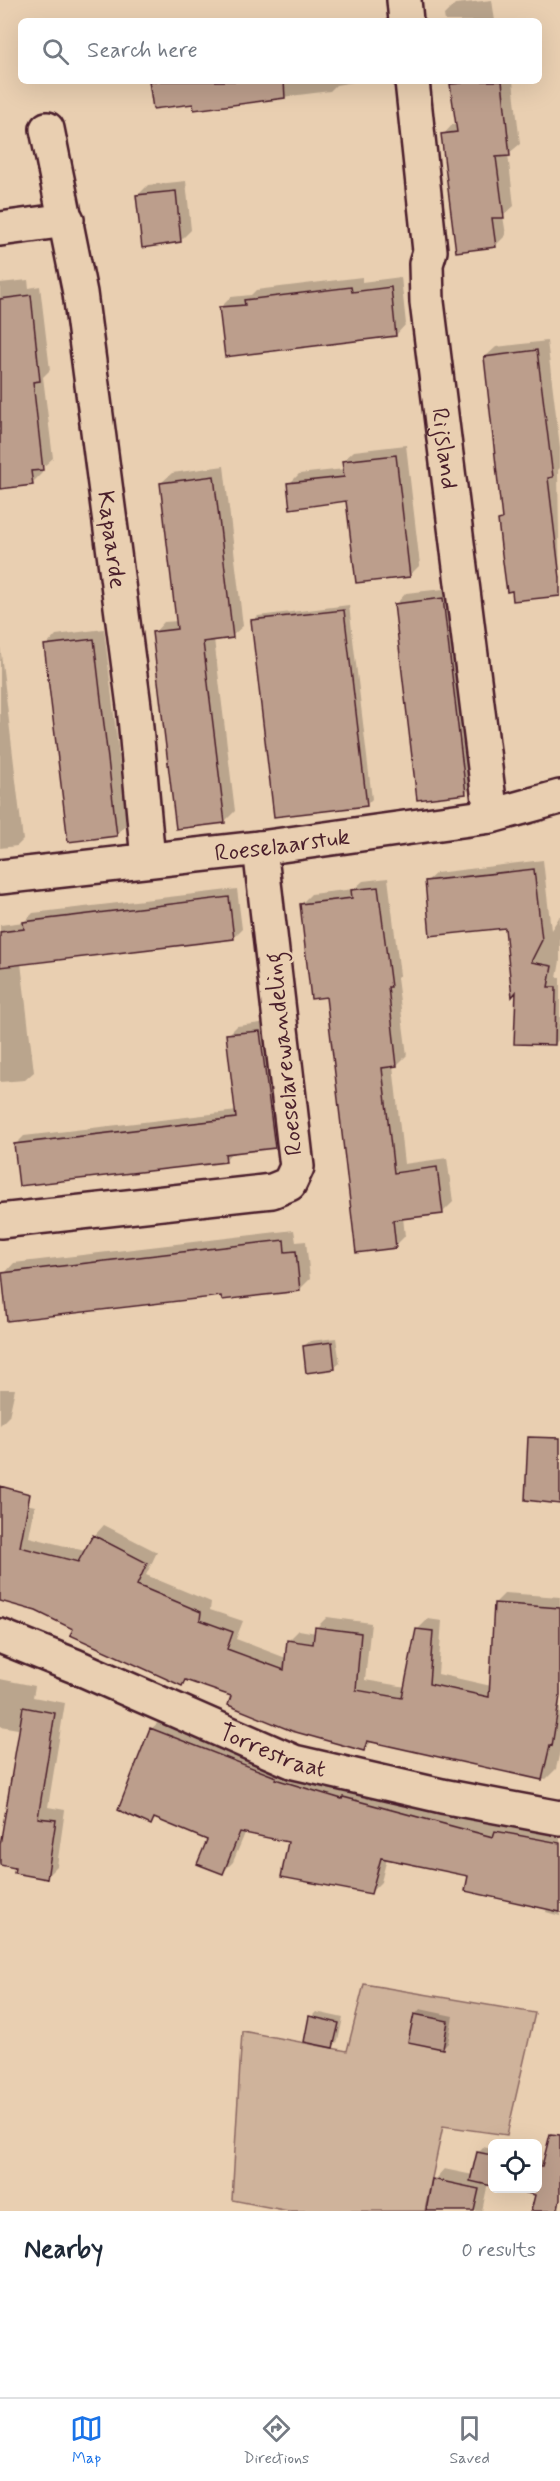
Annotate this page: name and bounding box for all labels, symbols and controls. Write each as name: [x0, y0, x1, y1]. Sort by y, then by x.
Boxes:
search box: [18, 18, 542, 84]
icon: search: [39, 35, 72, 68]
text: Search here: [87, 37, 198, 65]
street label: Rijsland: [423, 406, 464, 491]
street label: Kapaarde: [89, 489, 133, 591]
street label: Roeselaarstuk: [213, 822, 352, 870]
street label: Roeselarewandeling: [258, 950, 314, 1157]
street label: Torrestraat: [214, 1717, 329, 1786]
map controls: [488, 2139, 542, 2193]
button: locate: [488, 2139, 542, 2193]
text: Nearby: [24, 2233, 103, 2267]
text: 0 results: [462, 2237, 536, 2264]
tab: Map: [70, 2412, 103, 2469]
tab: Directions: [243, 2412, 309, 2469]
tab: Saved: [449, 2412, 490, 2469]

